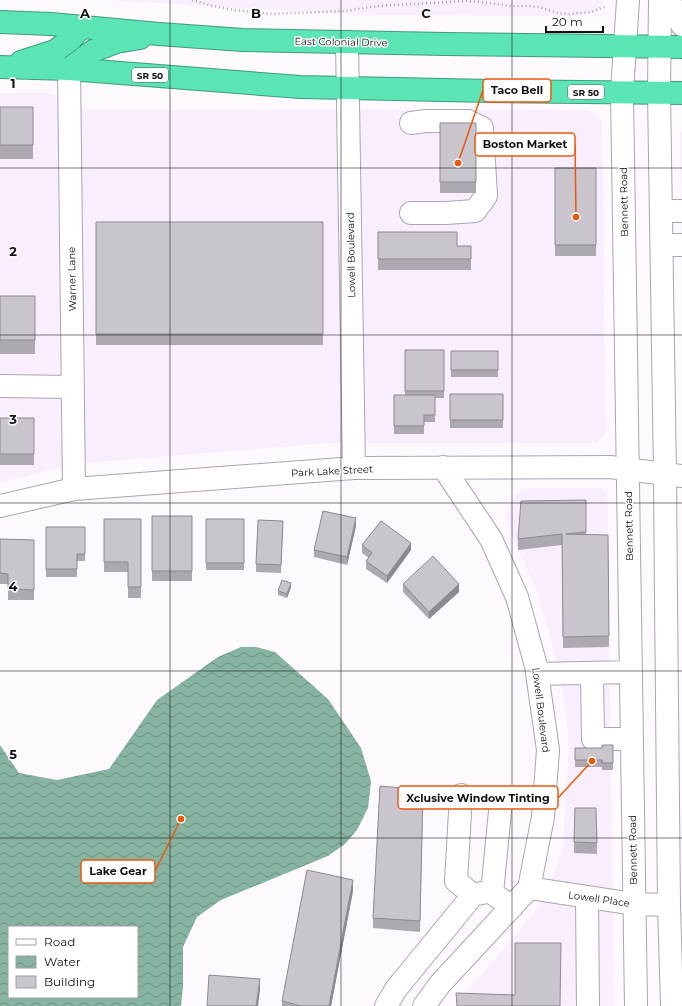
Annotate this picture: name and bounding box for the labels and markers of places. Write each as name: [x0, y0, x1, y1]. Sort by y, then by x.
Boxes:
callout: Taco Bell: [483, 79, 551, 102]
callout: Boston Market: [475, 133, 575, 156]
callout: Xclusive Window Tinting: [398, 786, 558, 809]
callout: Lake Gear: [81, 860, 155, 883]

